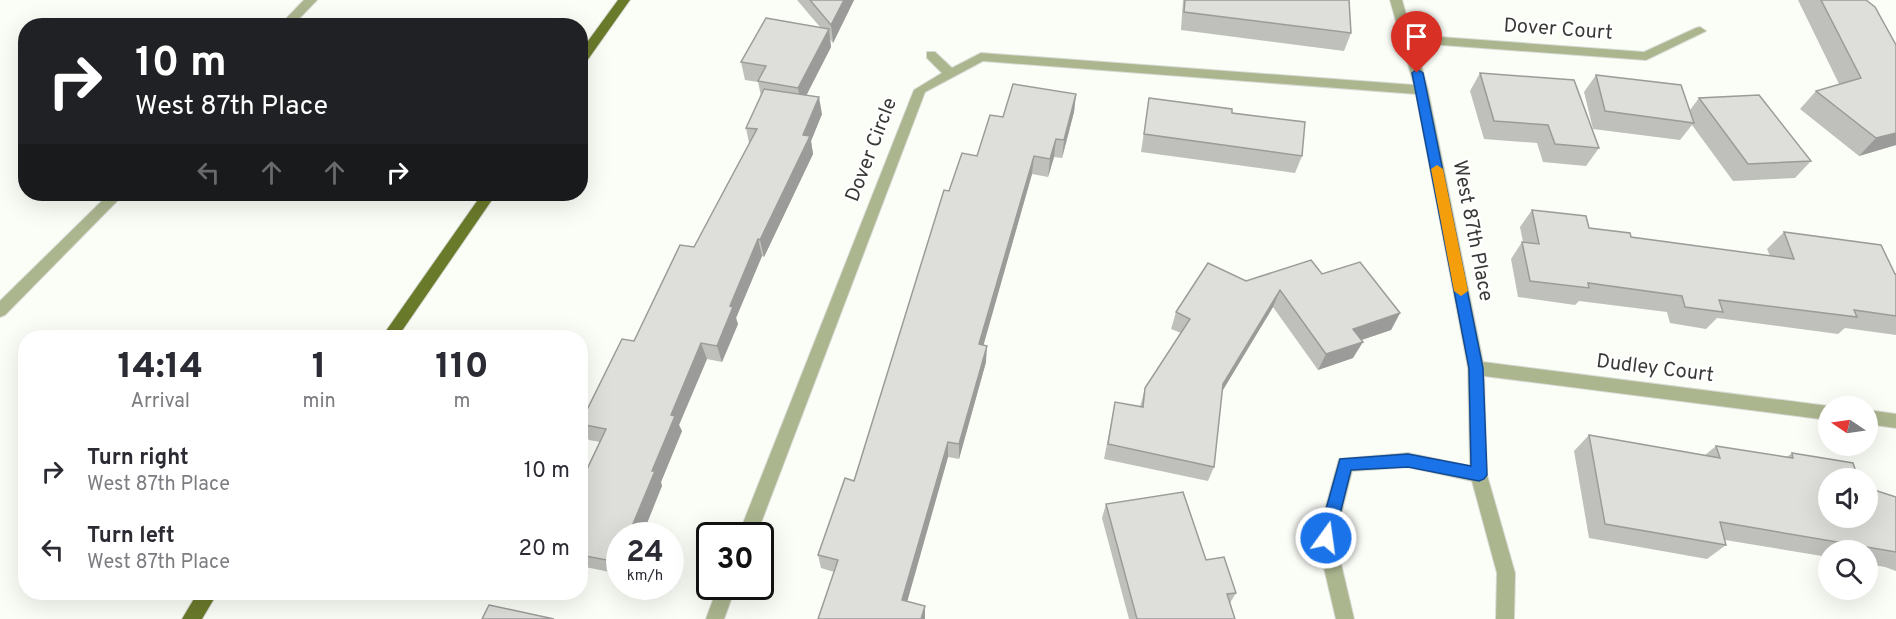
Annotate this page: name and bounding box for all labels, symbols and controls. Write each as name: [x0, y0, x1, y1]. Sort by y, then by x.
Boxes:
pin: [1391, 11, 1442, 73]
street label: Dover Court: [1503, 13, 1613, 47]
icon: arrive: [1400, 20, 1433, 53]
text: 10 m: [135, 38, 227, 91]
icon: right: [36, 42, 114, 120]
text: West 87th Place: [135, 90, 328, 124]
street label: Dover Circle: [840, 94, 904, 206]
icon: left: [192, 156, 225, 189]
icon: ahead: [255, 156, 288, 189]
icon: ahead: [318, 156, 351, 189]
icon: right: [381, 156, 414, 189]
street label: West 87th Place: [1446, 158, 1498, 304]
text: 14:14: [117, 345, 203, 391]
text: 1: [312, 345, 327, 391]
text: 110: [435, 345, 489, 391]
street label: Dudley Court: [1595, 349, 1715, 389]
text: Arrival: [130, 389, 190, 415]
text: min: [303, 389, 336, 415]
text: m: [453, 389, 470, 415]
north arrow: [1818, 396, 1878, 456]
map controls: [1818, 396, 1878, 600]
text: Turn right: [87, 445, 189, 472]
icon: right: [36, 455, 69, 488]
text: 10 m: [524, 458, 570, 485]
button: sound: [1818, 468, 1878, 528]
text: West 87th Place: [87, 472, 230, 498]
position arrow: [1294, 506, 1358, 570]
speed limit sign: 30: [696, 522, 774, 600]
text: Turn left: [87, 523, 175, 550]
icon: left: [36, 533, 69, 566]
text: 24: [626, 535, 664, 572]
text: 20 m: [519, 536, 570, 563]
button: search: [1818, 540, 1878, 600]
text: West 87th Place: [87, 550, 230, 576]
text: km/h: [627, 567, 663, 586]

